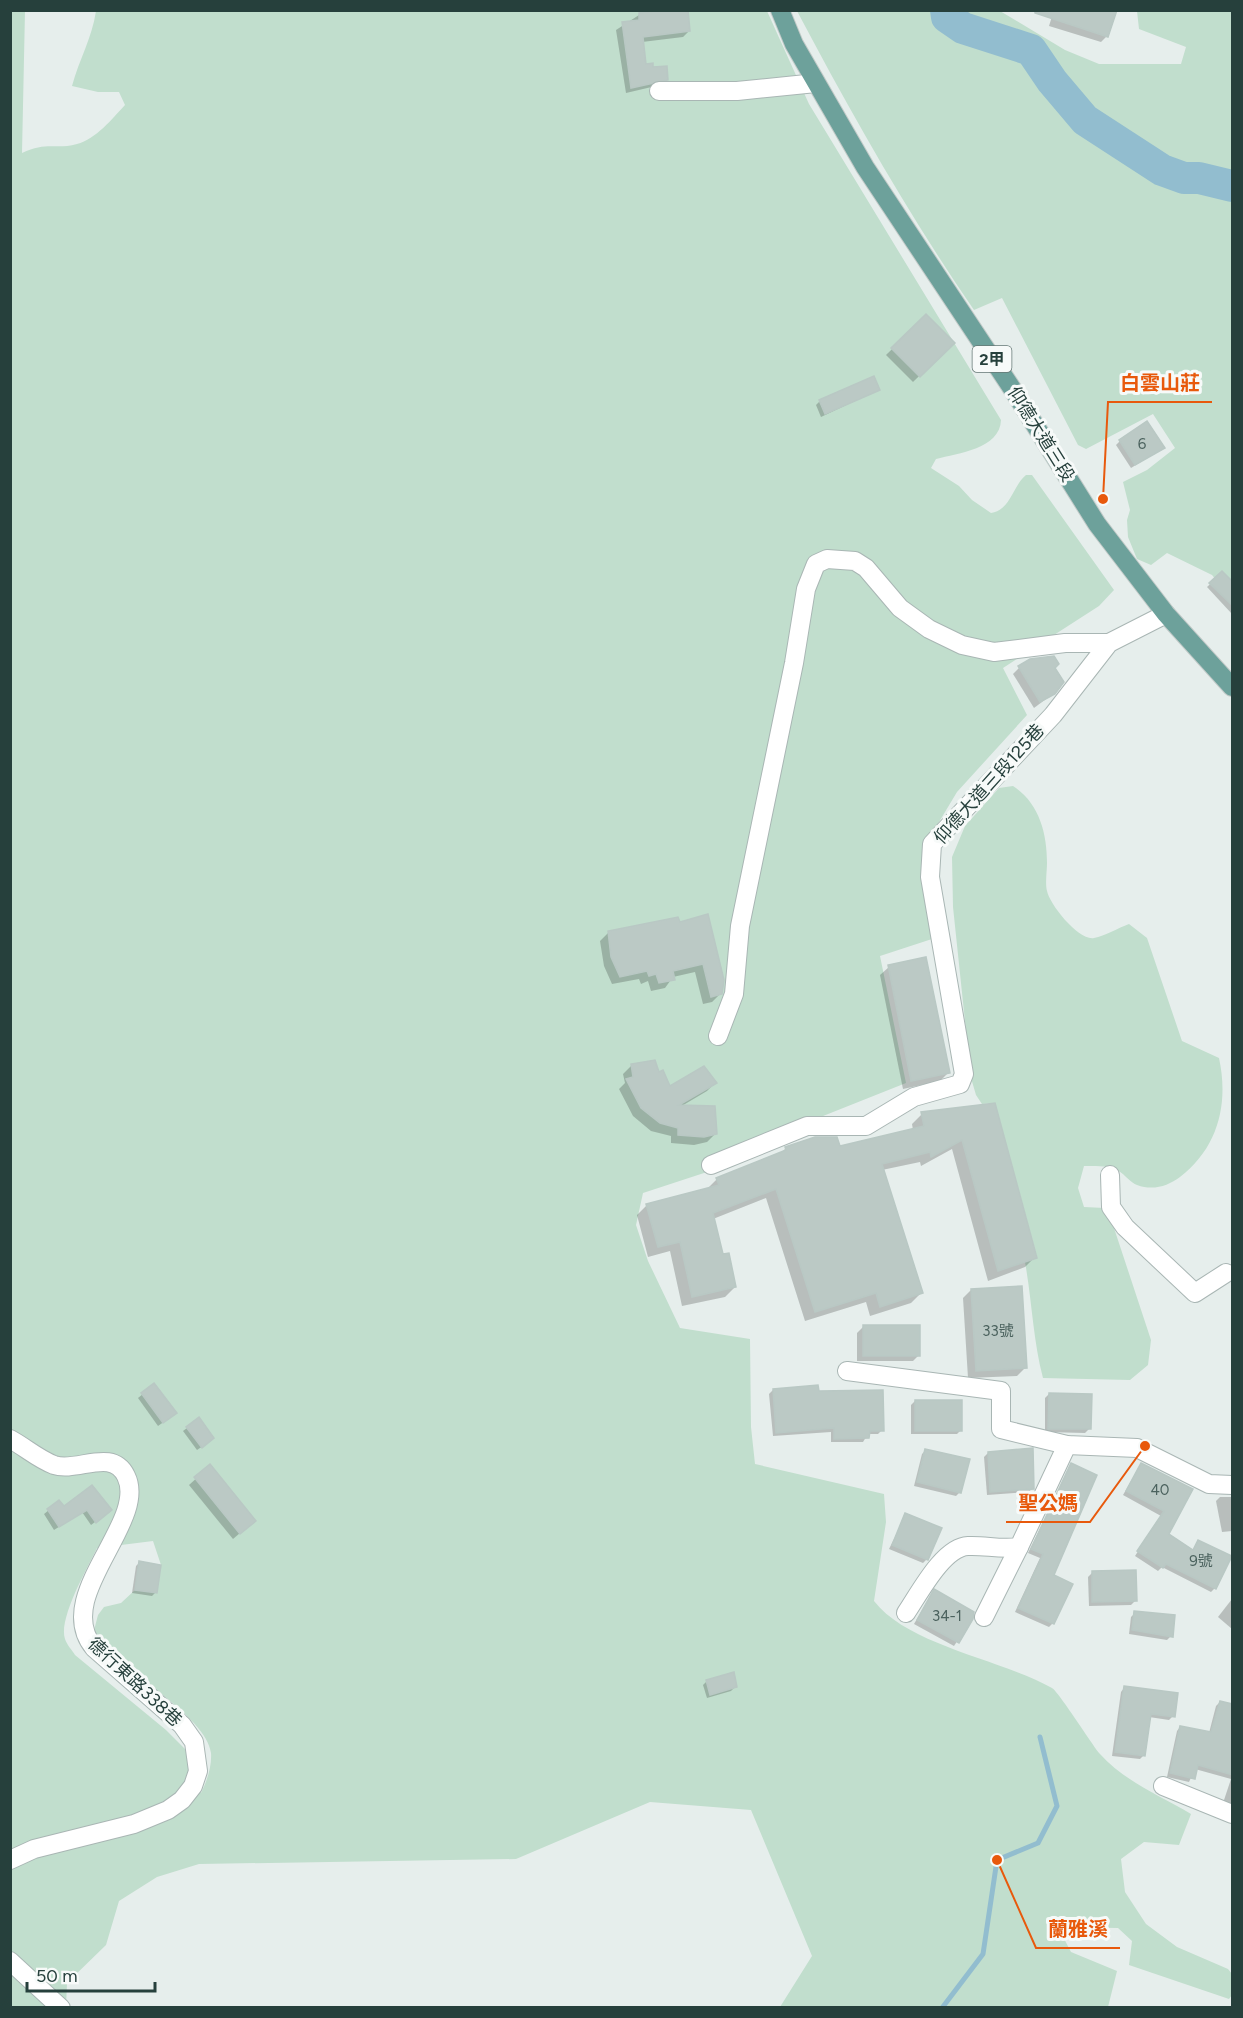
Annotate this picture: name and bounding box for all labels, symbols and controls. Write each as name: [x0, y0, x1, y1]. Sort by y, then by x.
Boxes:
road number: 2甲: [972, 346, 1012, 372]
callout: 白雲山莊: [1108, 364, 1212, 402]
text: 白雲山莊: [1120, 371, 1200, 395]
street label: 仰德大道三段: [1003, 382, 1079, 486]
house number: 6: [1138, 435, 1147, 453]
street label: 仰德大道三段125巷: [929, 719, 1049, 849]
house number: 33號: [982, 1322, 1014, 1340]
house number: 40: [1151, 1481, 1169, 1499]
callout: 聖公媽: [1006, 1484, 1090, 1522]
text: 聖公媽: [1018, 1491, 1078, 1515]
house number: 9號: [1189, 1552, 1213, 1570]
house number: 34-1: [932, 1607, 962, 1625]
street label: 德行東路338巷: [83, 1633, 187, 1731]
callout: 蘭雅溪: [1036, 1910, 1120, 1948]
text: 蘭雅溪: [1048, 1917, 1108, 1941]
scale bar: [27, 1955, 154, 1993]
text: 50 m: [36, 1965, 78, 1987]

